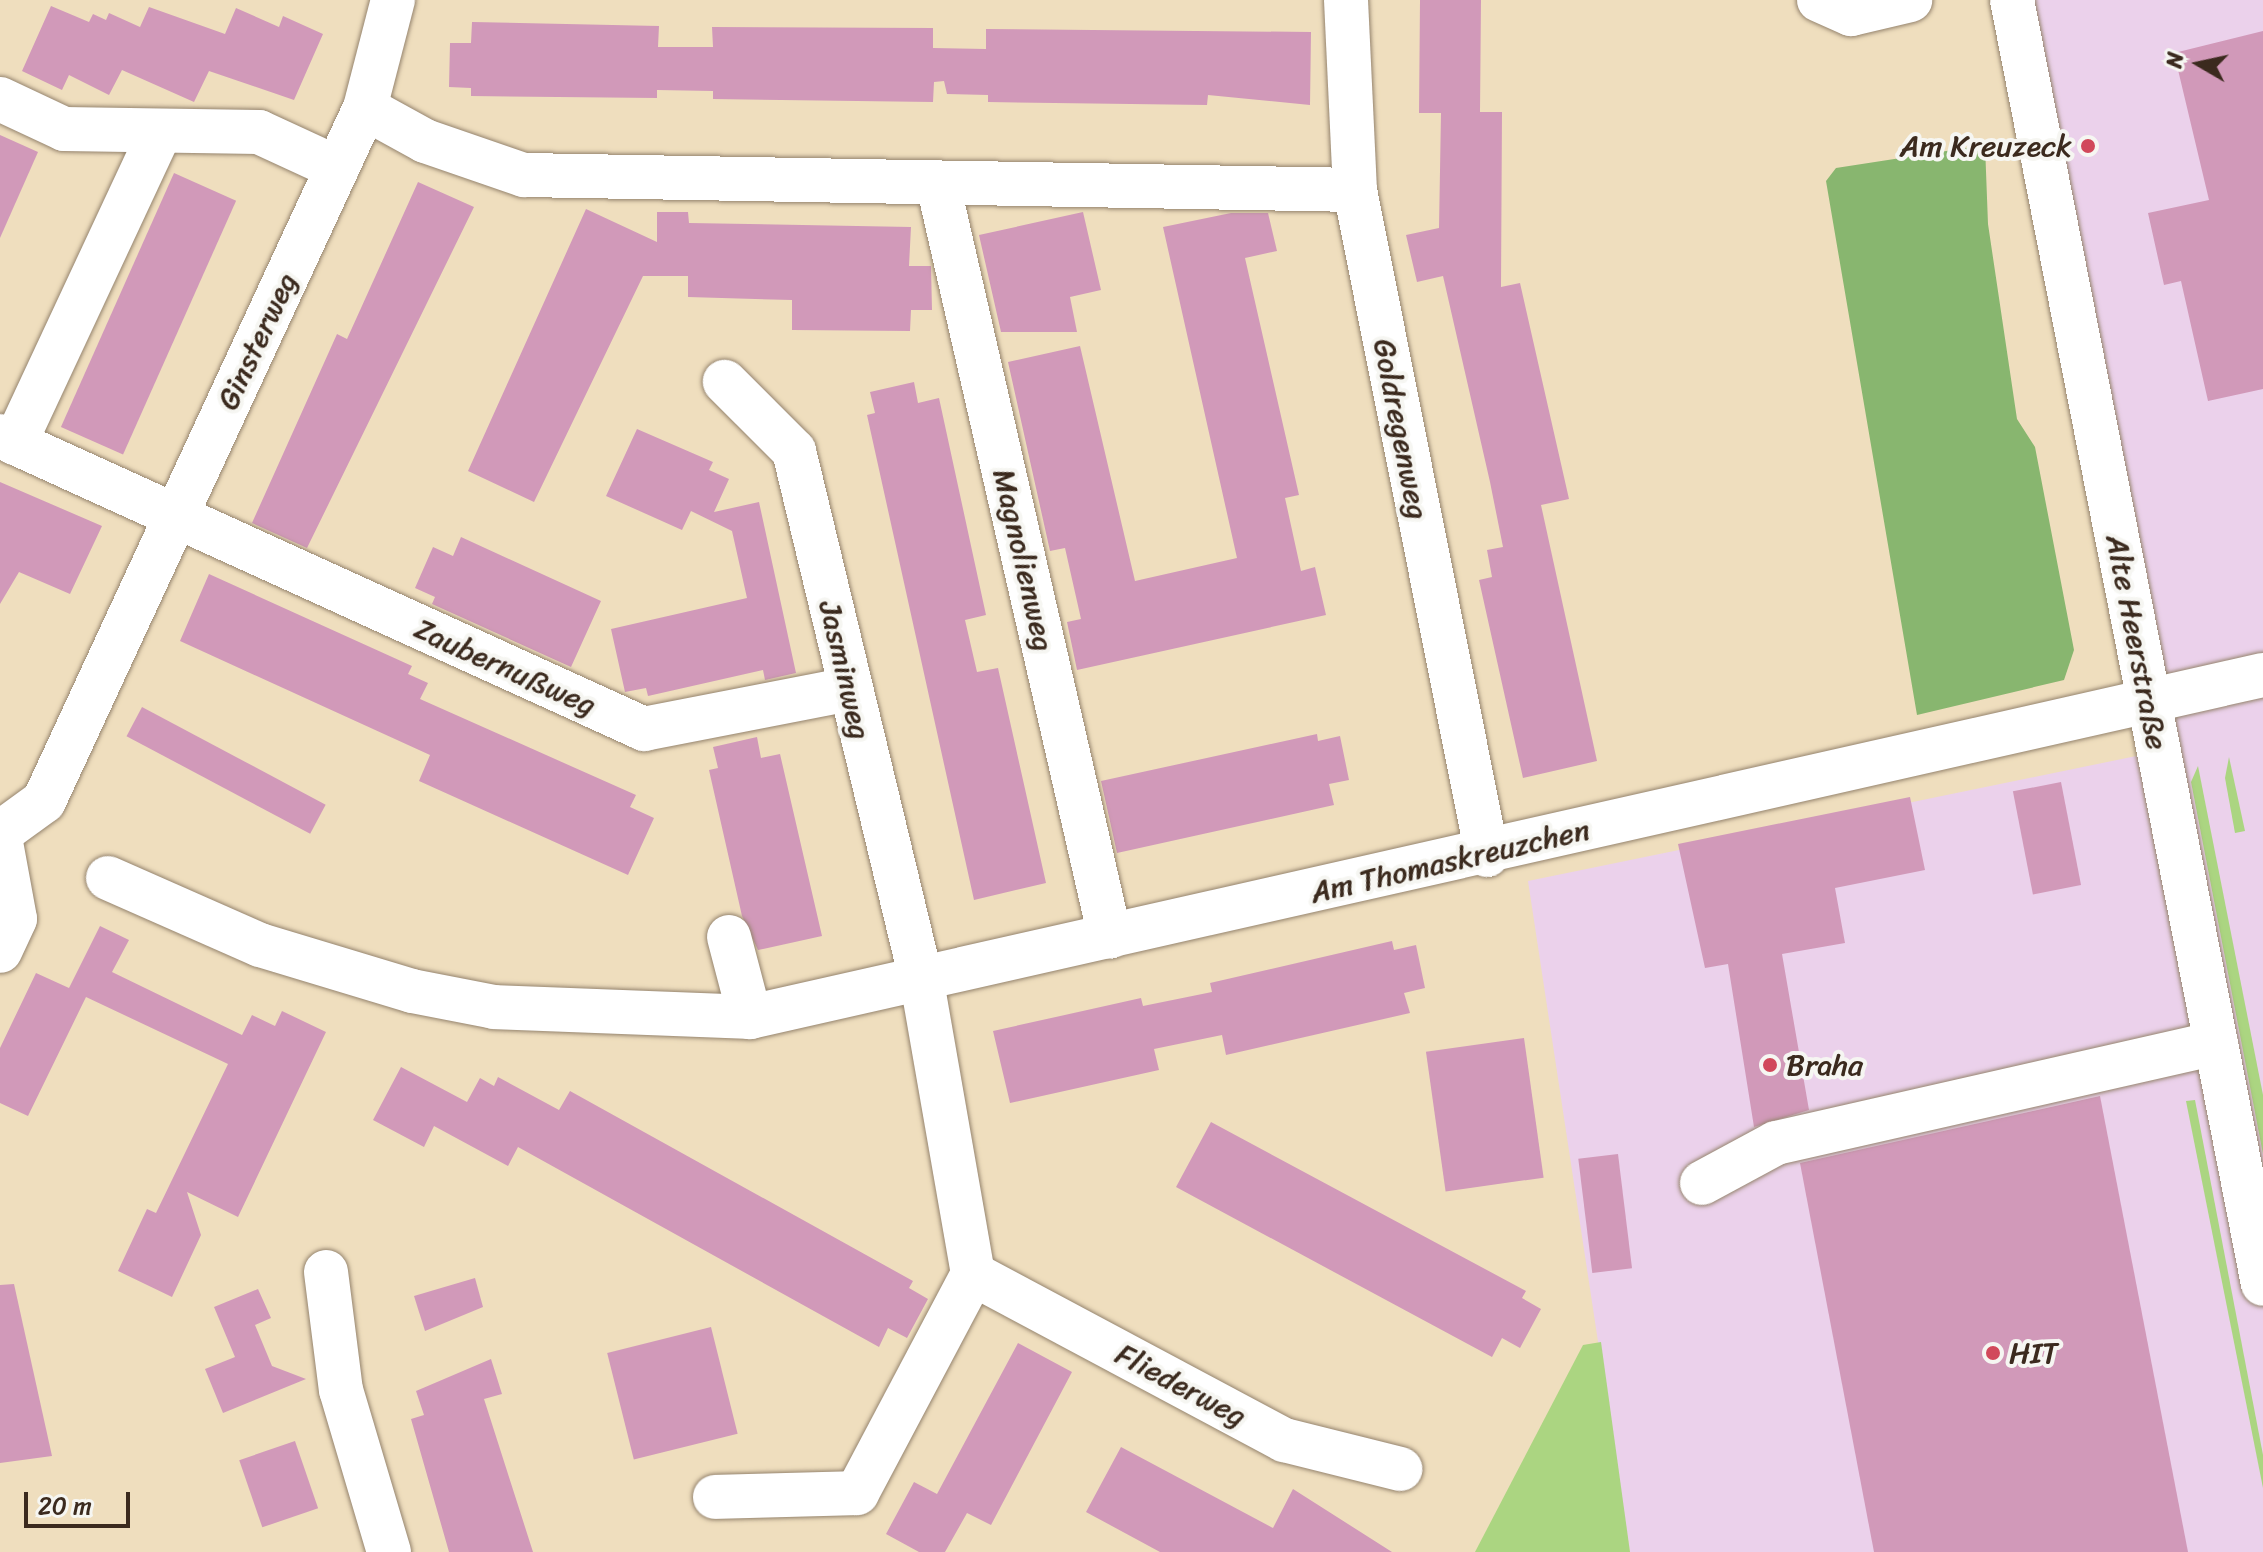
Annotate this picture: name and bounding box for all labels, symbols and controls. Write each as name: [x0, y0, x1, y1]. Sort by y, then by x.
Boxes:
north arrow: [2159, 24, 2239, 104]
text: N: [2154, 50, 2195, 71]
place label: Am Kreuzeck: [1900, 128, 2072, 164]
marker: Am Kreuzeck: [2079, 137, 2097, 155]
street label: Ginsterweg: [210, 267, 304, 415]
street label: Goldregenweg: [1366, 336, 1436, 522]
street label: Magnolienweg: [986, 465, 1062, 655]
street label: Alte Heerstraße: [2099, 531, 2175, 753]
street label: Jasminweg: [812, 597, 878, 743]
street label: Zaubernußweg: [409, 611, 601, 723]
street label: Am Thomaskreuzchen: [1308, 812, 1592, 910]
place label: Braha: [1786, 1047, 1863, 1083]
marker: Braha: [1761, 1056, 1779, 1074]
place label: HIT: [2009, 1335, 2058, 1371]
street label: Fliederweg: [1110, 1336, 1252, 1434]
marker: HIT: [1984, 1344, 2002, 1362]
scale bar: [28, 1476, 134, 1526]
text: 20 m: [38, 1485, 92, 1527]

